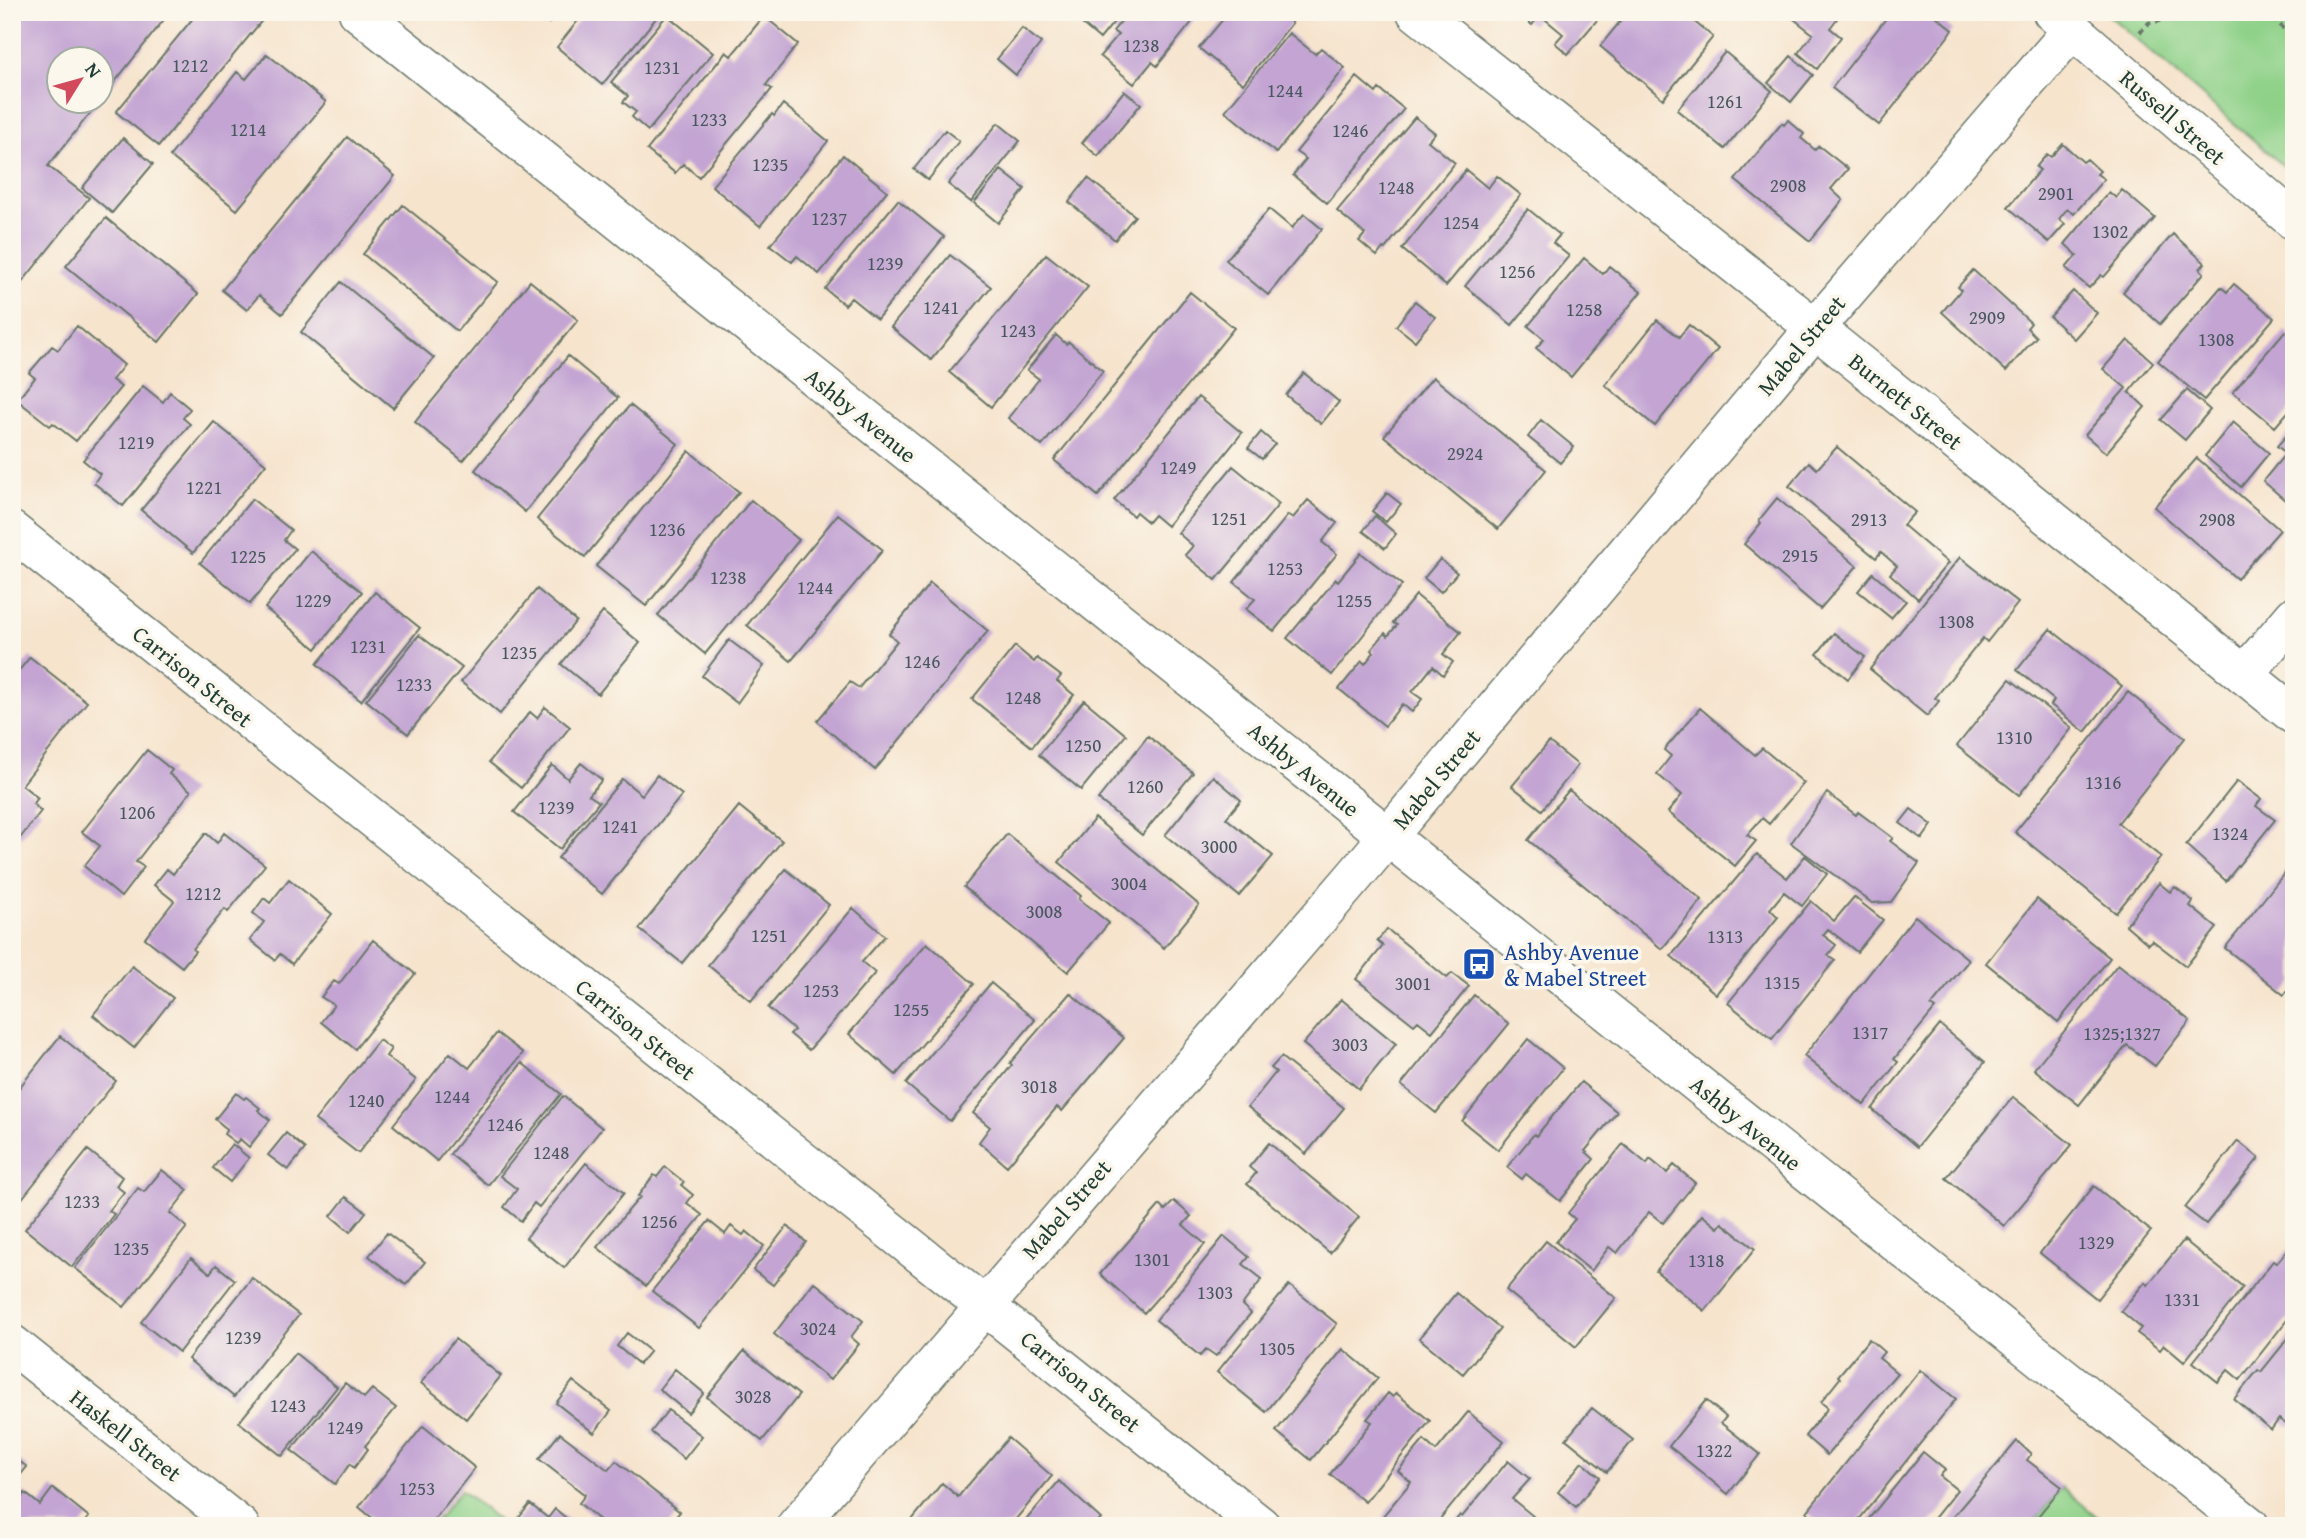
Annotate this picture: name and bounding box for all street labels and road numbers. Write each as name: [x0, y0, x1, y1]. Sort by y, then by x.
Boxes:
street label: Russell Street: [2113, 62, 2233, 172]
street label: Mabel Street: [1749, 288, 1853, 402]
street label: Burnett Street: [1842, 345, 1970, 457]
street label: Ashby Avenue: [798, 360, 924, 470]
street label: Carrison Street: [126, 617, 260, 735]
street label: Ashby Avenue: [1241, 714, 1367, 824]
street label: Mabel Street: [1384, 722, 1488, 836]
street label: Carrison Street: [569, 970, 703, 1088]
street label: Ashby Avenue: [1683, 1068, 1809, 1178]
street label: Mabel Street: [1013, 1152, 1119, 1266]
street label: Carrison Street: [1014, 1322, 1148, 1440]
street label: Haskell Street: [63, 1381, 189, 1489]

